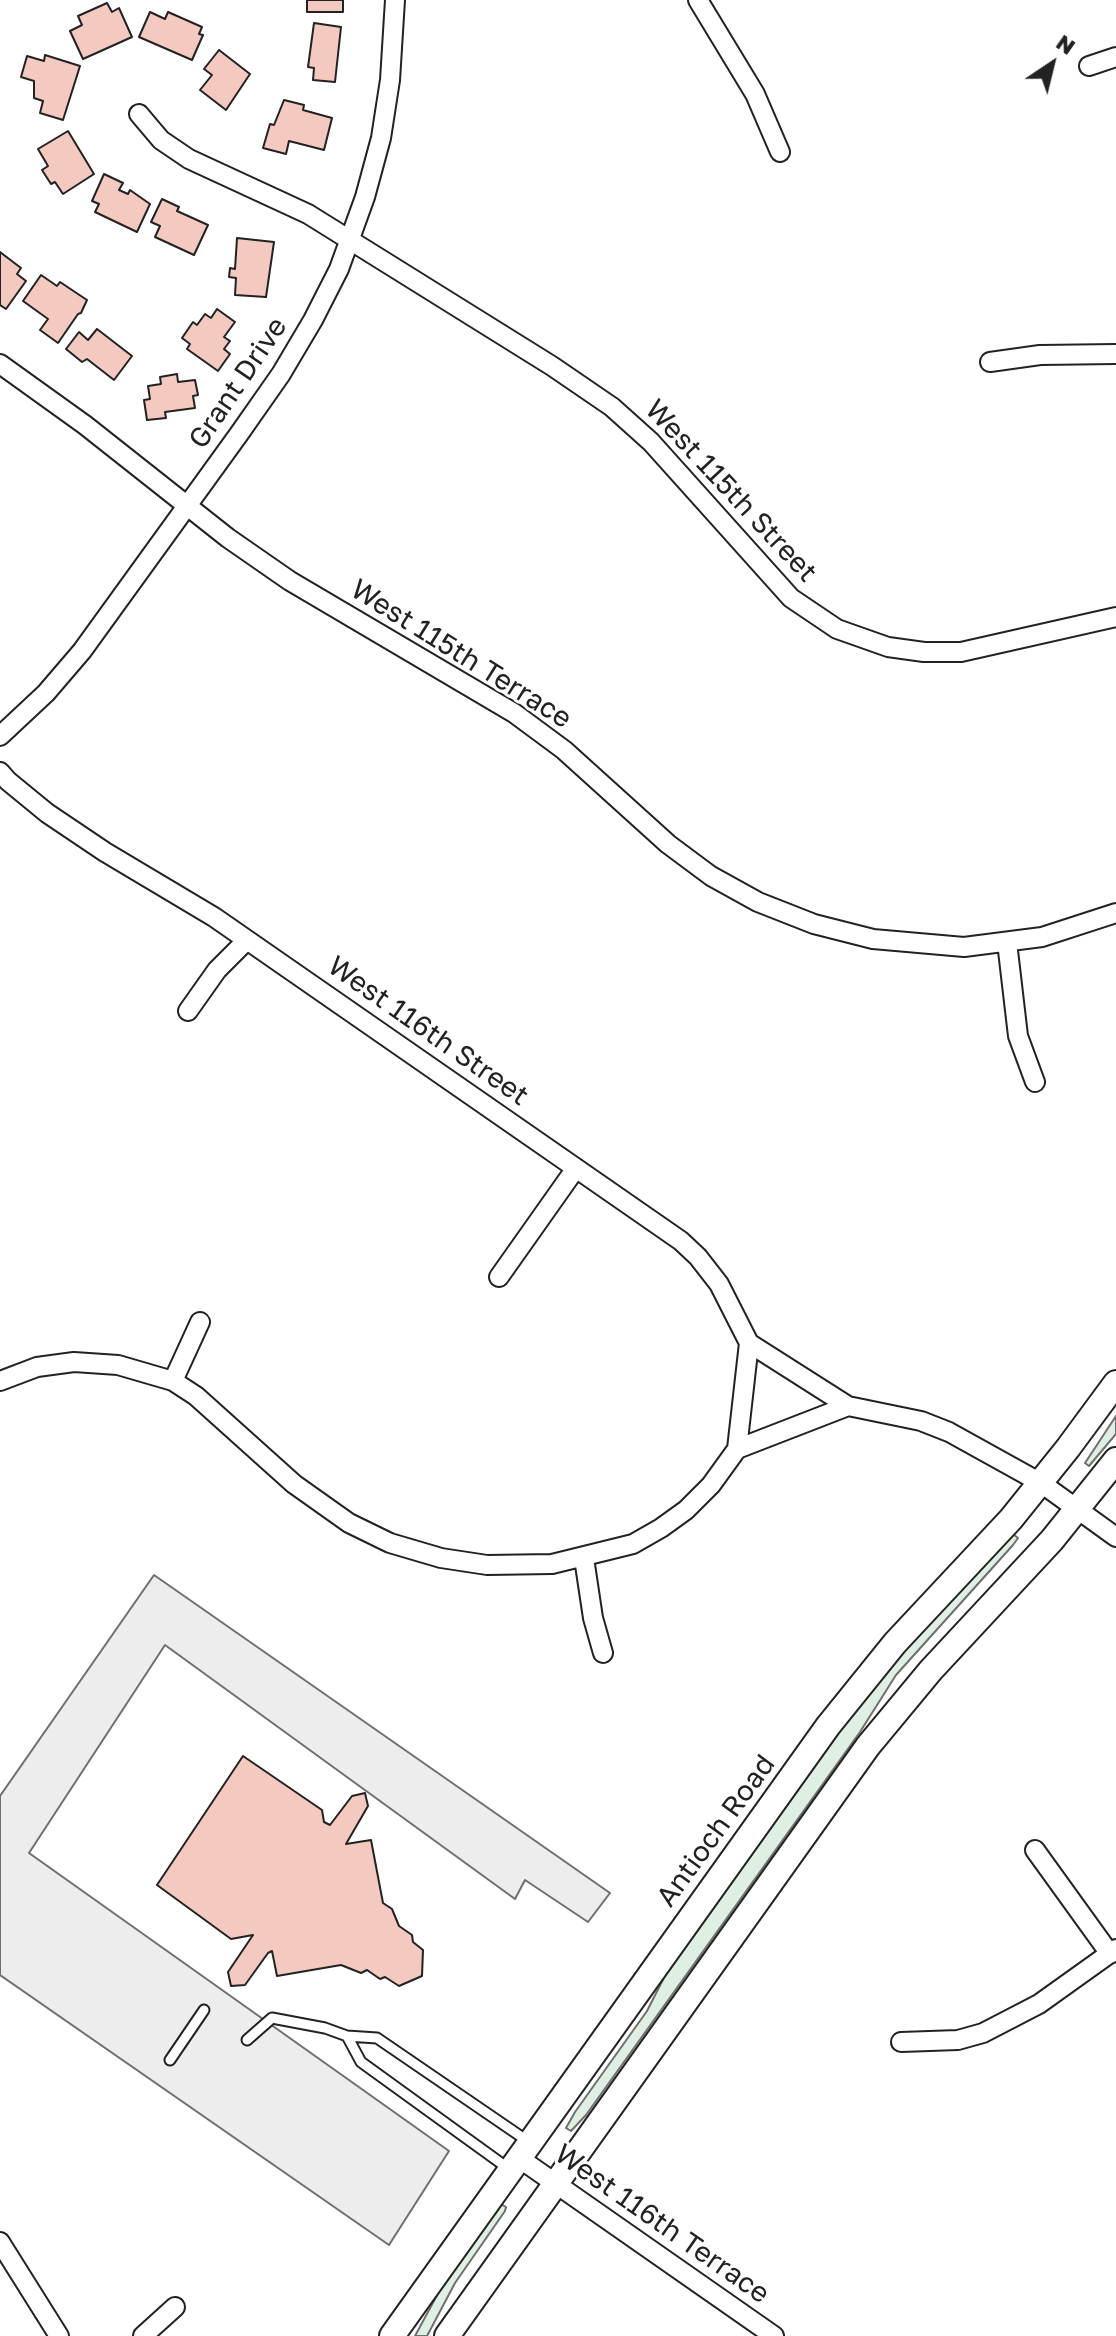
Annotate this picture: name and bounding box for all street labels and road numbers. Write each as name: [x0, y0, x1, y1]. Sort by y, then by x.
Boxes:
street label: Grant Drive: [182, 311, 294, 455]
street label: West 115th Street: [638, 393, 824, 589]
street label: West 115th Terrace: [344, 573, 578, 735]
street label: West 116th Street: [321, 949, 535, 1113]
street label: Antioch Road: [650, 1749, 782, 1913]
street label: West 116th Terrace: [548, 2137, 776, 2311]

